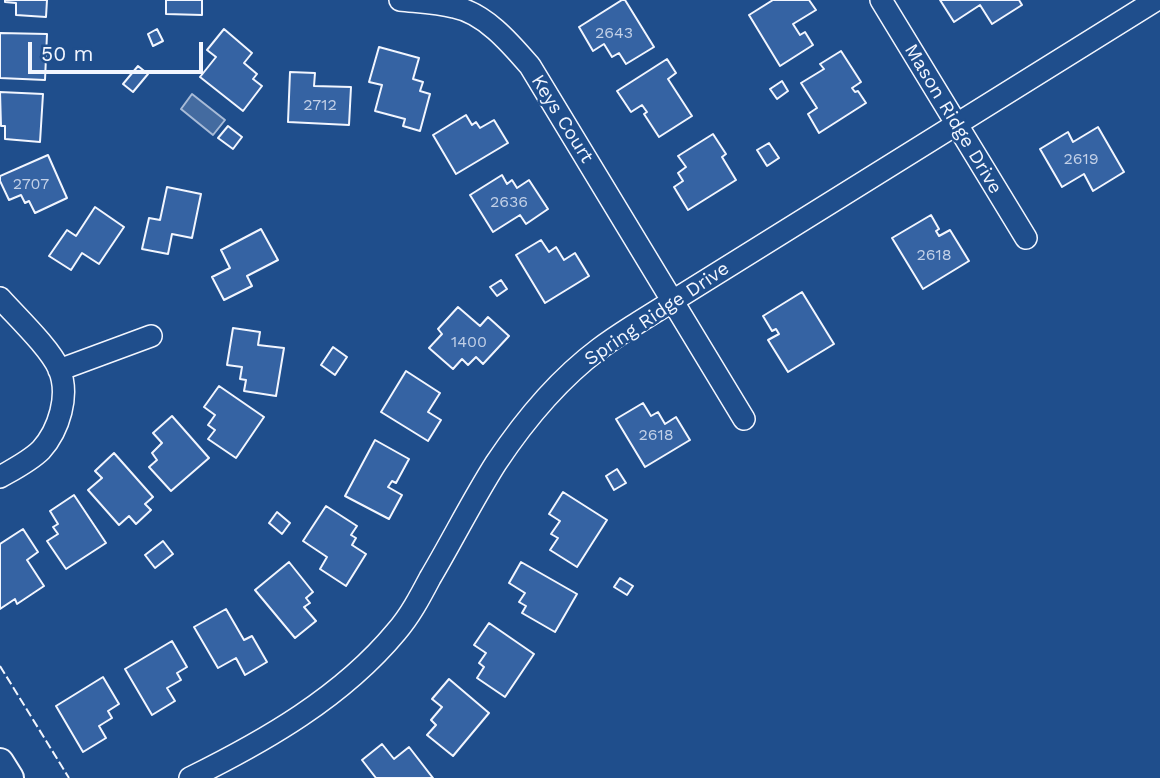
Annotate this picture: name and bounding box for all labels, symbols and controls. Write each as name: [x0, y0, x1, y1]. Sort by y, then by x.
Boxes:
house number: 2643: [595, 23, 633, 43]
scale bar: [32, 28, 206, 72]
street label: Mason Ridge Drive: [899, 40, 1007, 198]
text: 50 m: [41, 41, 93, 66]
street label: Keys Court: [526, 71, 598, 167]
house number: 2712: [303, 95, 337, 115]
house number: 2619: [1063, 149, 1099, 169]
house number: 2707: [13, 174, 49, 194]
house number: 2636: [490, 192, 528, 212]
house number: 2618: [916, 245, 952, 265]
street label: Spring Ridge Drive: [580, 257, 734, 371]
house number: 1400: [451, 332, 487, 352]
house number: 2618: [638, 425, 674, 445]

